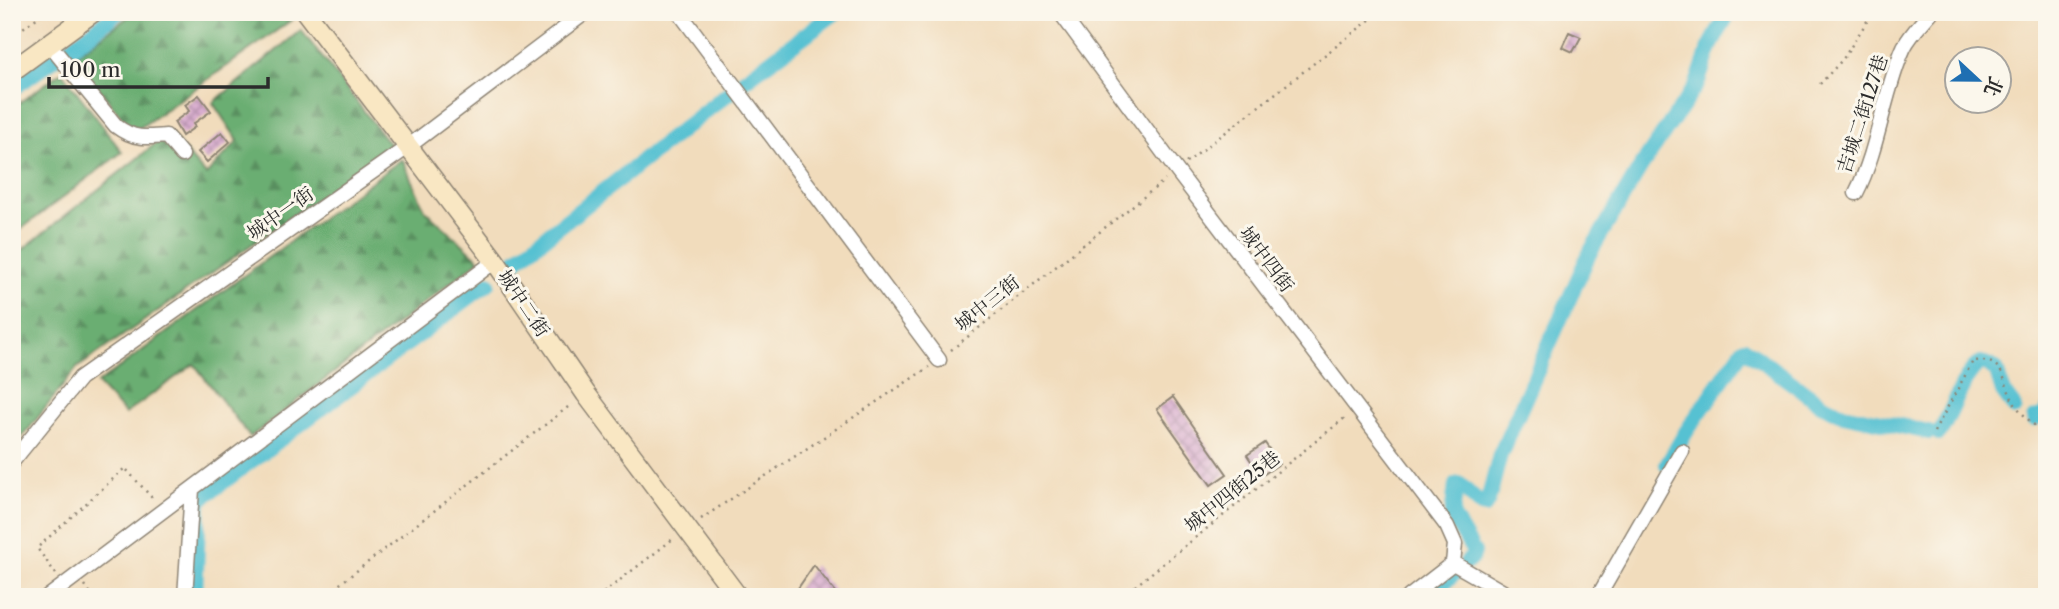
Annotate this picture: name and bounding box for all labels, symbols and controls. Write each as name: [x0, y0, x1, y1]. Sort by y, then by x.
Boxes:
scale bar: [49, 46, 268, 90]
north arrow: [1944, 46, 2014, 116]
street label: 吉城二街127巷: [1832, 52, 1892, 176]
text: 100 m: [60, 57, 121, 82]
text: 北: [1979, 73, 2008, 99]
street label: 城中一街: [243, 182, 318, 245]
street label: 城中四街: [1235, 222, 1299, 297]
street label: 城中二街: [493, 265, 554, 341]
street label: 城中三街: [951, 271, 1024, 336]
street label: 城中四街25巷: [1180, 446, 1285, 537]

